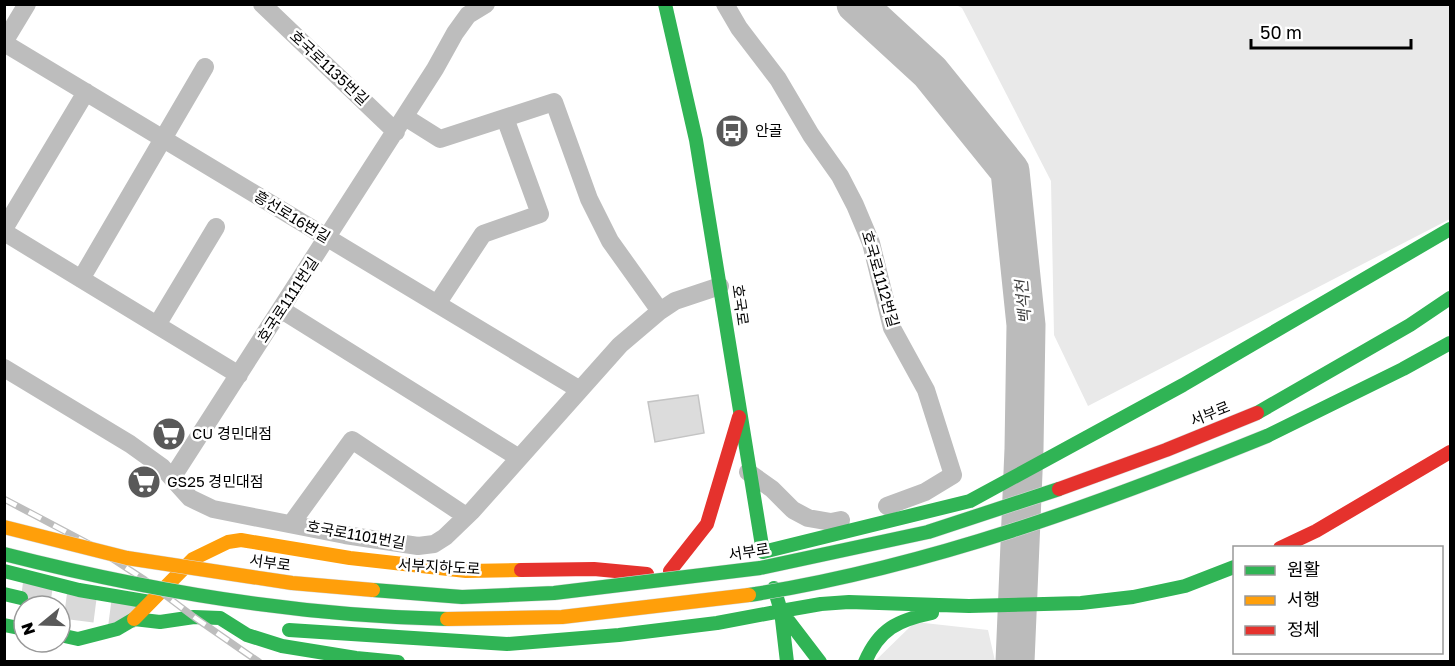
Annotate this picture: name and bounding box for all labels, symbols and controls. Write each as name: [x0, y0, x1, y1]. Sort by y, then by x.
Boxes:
scale bar: [1251, 12, 1412, 50]
text: 50 m: [1260, 21, 1302, 43]
street label: 호국로1135번길: [287, 26, 373, 108]
bus stop icon: 안골: [714, 113, 750, 149]
place label: 안골: [755, 121, 783, 139]
street label: 흥선로16번길: [251, 186, 334, 246]
street label: 호국로1112번길: [859, 228, 903, 329]
street label: 호국로1111번길: [253, 253, 321, 345]
water label: 백석천: [1011, 277, 1035, 325]
street label: 호국로: [729, 283, 753, 327]
street label: 서부로: [1187, 397, 1232, 429]
supermarket icon: CU 경민대점: [151, 416, 187, 452]
place label: CU 경민대점: [192, 424, 272, 442]
supermarket icon: GS25 경민대점: [126, 464, 162, 500]
place label: GS25 경민대점: [167, 472, 264, 490]
street label: 호국로1101번길: [305, 516, 407, 552]
street label: 서부로: [727, 539, 771, 563]
legend: [1233, 546, 1443, 654]
street label: 서부로: [248, 550, 292, 574]
street label: 서부지하도로: [397, 555, 481, 577]
text: 원활: [1287, 558, 1320, 580]
text: 서행: [1287, 588, 1320, 610]
north arrow: [12, 594, 72, 654]
text: 정체: [1287, 618, 1320, 640]
text: N: [16, 620, 39, 638]

